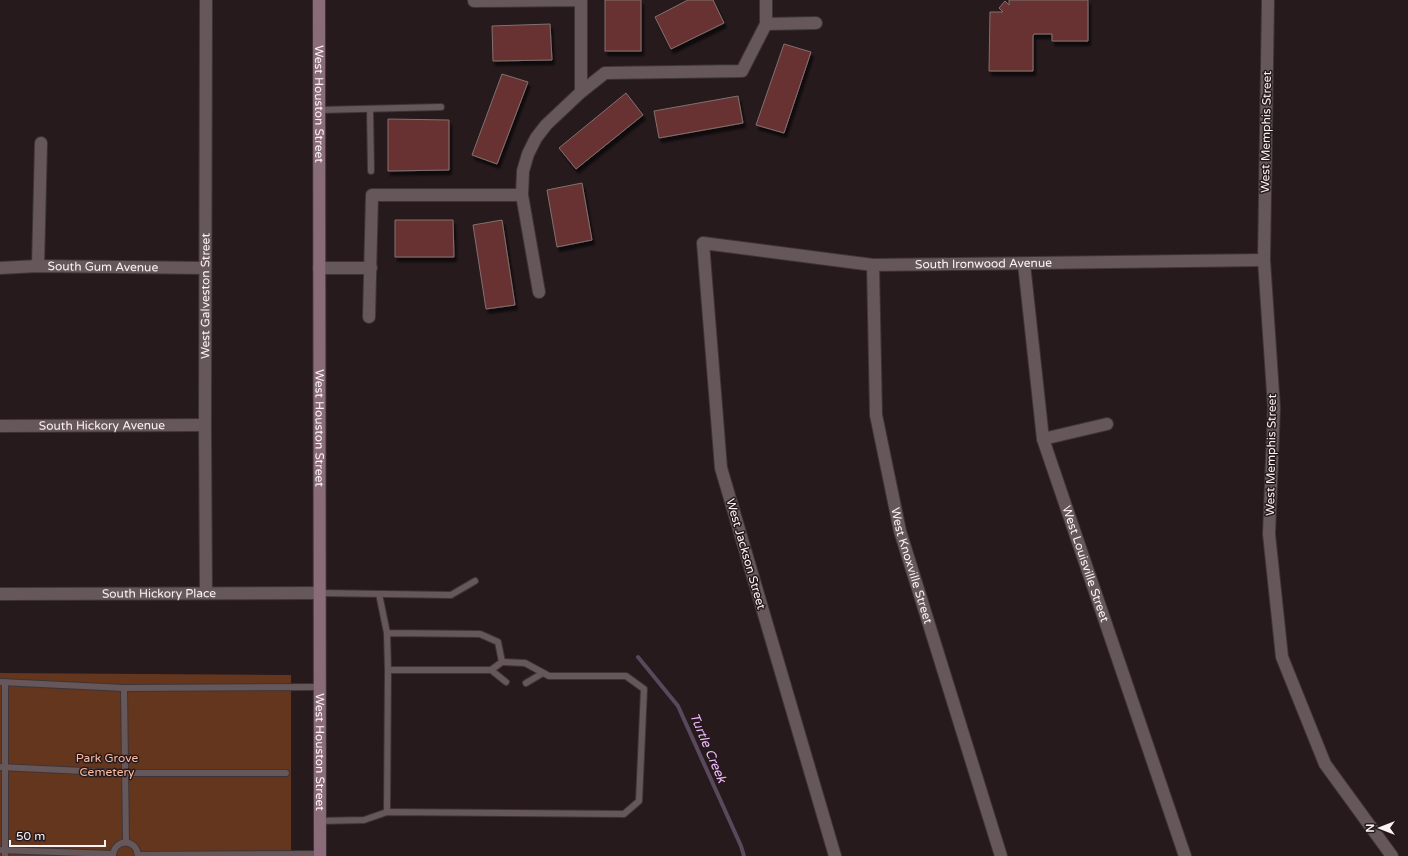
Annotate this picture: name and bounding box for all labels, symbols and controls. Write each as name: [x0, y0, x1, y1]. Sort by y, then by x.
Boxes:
street label: West Houston Street: [312, 45, 326, 163]
street label: West Memphis Street: [1258, 70, 1274, 193]
street label: West Galveston Street: [198, 233, 212, 359]
street label: South Ironwood Avenue: [915, 256, 1052, 271]
street label: South Gum Avenue: [48, 259, 159, 274]
street label: West Houston Street: [312, 369, 327, 487]
street label: West Memphis Street: [1263, 393, 1279, 516]
street label: South Hickory Avenue: [39, 418, 165, 433]
street label: West Jackson Street: [723, 497, 769, 612]
street label: West Louisville Street: [1059, 504, 1112, 624]
street label: West Knoxville Street: [888, 506, 936, 626]
street label: South Hickory Place: [102, 586, 216, 601]
street label: West Houston Street: [313, 693, 327, 811]
water label: Turtle Creek: [686, 711, 730, 786]
park label: Park Grove Cemetery: [76, 751, 138, 779]
north arrow: [1360, 808, 1400, 848]
scale bar: [10, 822, 105, 848]
text: N: [1364, 824, 1377, 832]
text: 50 m: [16, 829, 45, 843]

